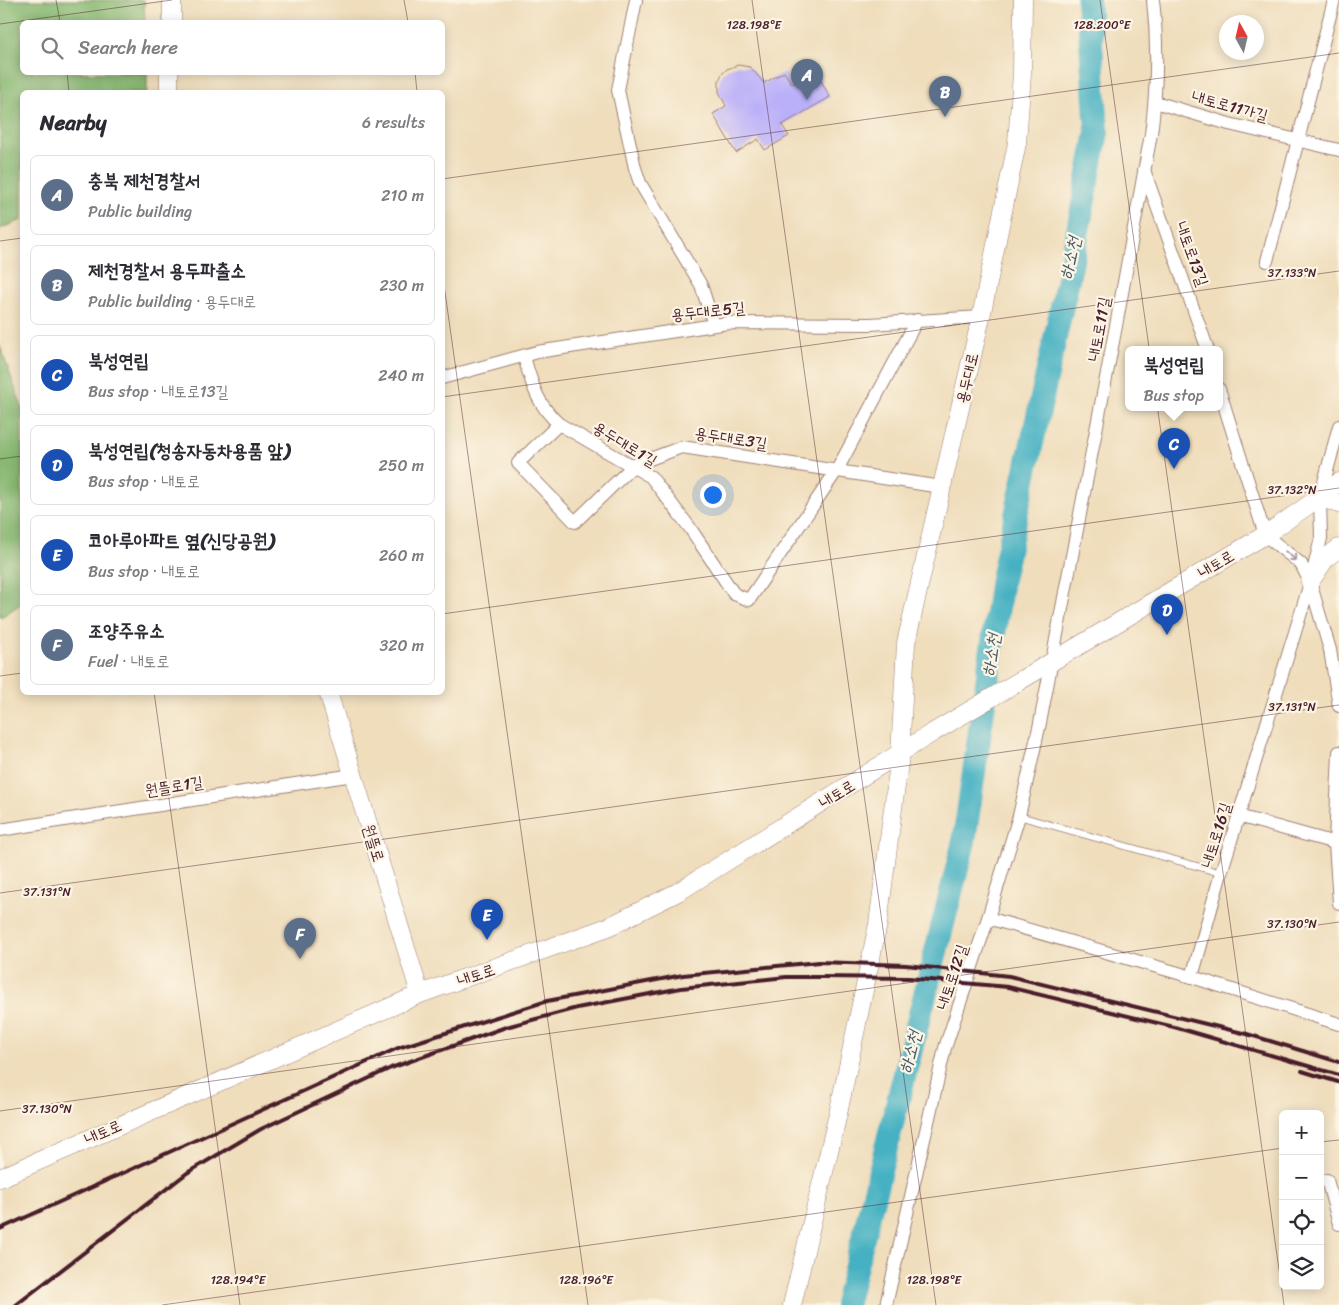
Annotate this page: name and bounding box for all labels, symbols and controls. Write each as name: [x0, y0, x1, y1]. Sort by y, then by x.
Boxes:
text: 128.198°E: [727, 14, 783, 36]
text: 128.200°E: [1074, 14, 1132, 36]
north arrow: [1219, 15, 1264, 60]
search box: [20, 20, 445, 75]
text: Search here: [78, 31, 178, 64]
icon: search: [38, 34, 66, 62]
pin: A: [791, 59, 823, 100]
pin: B: [929, 76, 961, 117]
street label: 내토로11가길: [1189, 82, 1272, 130]
text: Nearby: [40, 104, 106, 142]
text: 6 results: [362, 108, 425, 137]
text: 충북 제천경찰서: [88, 164, 200, 197]
text: A: [52, 181, 62, 210]
text: 210 m: [381, 181, 424, 210]
text: Public building: [88, 197, 192, 226]
street label: 내토로13길: [1167, 217, 1217, 291]
water label: 하소천: [1050, 232, 1090, 283]
text: 제천경찰서 용두파출소: [88, 254, 246, 287]
text: 37.133°N: [1268, 262, 1317, 284]
text: B: [52, 271, 62, 300]
text: 230 m: [379, 271, 424, 300]
text: Public building · 용두대로: [88, 287, 256, 316]
street label: 용두대로5길: [670, 293, 747, 329]
street label: 내토로11길: [1079, 294, 1119, 364]
text: 북성연립: [88, 344, 149, 377]
popup: [1125, 346, 1223, 411]
text: 북성연립: [1143, 348, 1205, 381]
street label: 용두대로: [947, 350, 987, 406]
text: C: [52, 361, 62, 390]
text: 240 m: [378, 361, 424, 390]
text: Bus stop · 내토로13길: [88, 377, 228, 406]
text: Bus stop: [1143, 381, 1204, 410]
street label: 용두대로1길: [587, 413, 663, 475]
street label: 용두대로3길: [693, 418, 770, 458]
pin: C: [1158, 428, 1190, 469]
text: 북성연립(청송자동차용품 앞): [88, 434, 290, 467]
text: D: [52, 451, 62, 480]
text: 250 m: [378, 451, 424, 480]
text: Bus stop · 내토로: [88, 467, 200, 496]
text: 37.132°N: [1267, 479, 1317, 501]
your location: [700, 482, 726, 508]
text: 코아루아파트 옆(신당공원): [88, 524, 275, 557]
text: E: [53, 541, 61, 570]
text: 260 m: [379, 541, 424, 570]
street label: 내토로: [1192, 542, 1240, 586]
one-way arrow: [1284, 551, 1297, 562]
text: Bus stop · 내토로: [88, 557, 200, 586]
pin: D: [1151, 594, 1183, 635]
text: 조양주유소: [88, 614, 164, 647]
water label: 하소천: [972, 630, 1010, 679]
text: F: [53, 631, 61, 660]
text: 320 m: [379, 631, 424, 660]
text: Fuel · 내토로: [88, 647, 169, 676]
text: 37.131°N: [1268, 696, 1316, 718]
street label: 원뜰로1길: [143, 767, 205, 805]
street label: 내토로: [813, 771, 861, 817]
street label: 내토로16길: [1192, 798, 1240, 871]
street label: 원뜰로: [354, 820, 394, 866]
text: 37.131°N: [23, 881, 71, 903]
pin: E: [471, 899, 503, 940]
text: 37.130°N: [1267, 913, 1318, 935]
pin: F: [284, 918, 316, 959]
street label: 내토로12길: [928, 940, 976, 1014]
street label: 내토로: [453, 955, 499, 995]
water label: 하소천: [889, 1026, 931, 1077]
text: 37.130°N: [22, 1098, 73, 1120]
map controls: [1279, 1110, 1324, 1290]
button: +: [1279, 1110, 1324, 1155]
street label: 내토로: [79, 1111, 127, 1153]
button: −: [1279, 1155, 1324, 1200]
button: locate: [1279, 1200, 1324, 1245]
button: layers: [1279, 1245, 1324, 1290]
text: 128.194°E: [211, 1269, 267, 1291]
text: 128.196°E: [559, 1269, 614, 1291]
text: 128.198°E: [907, 1269, 963, 1291]

